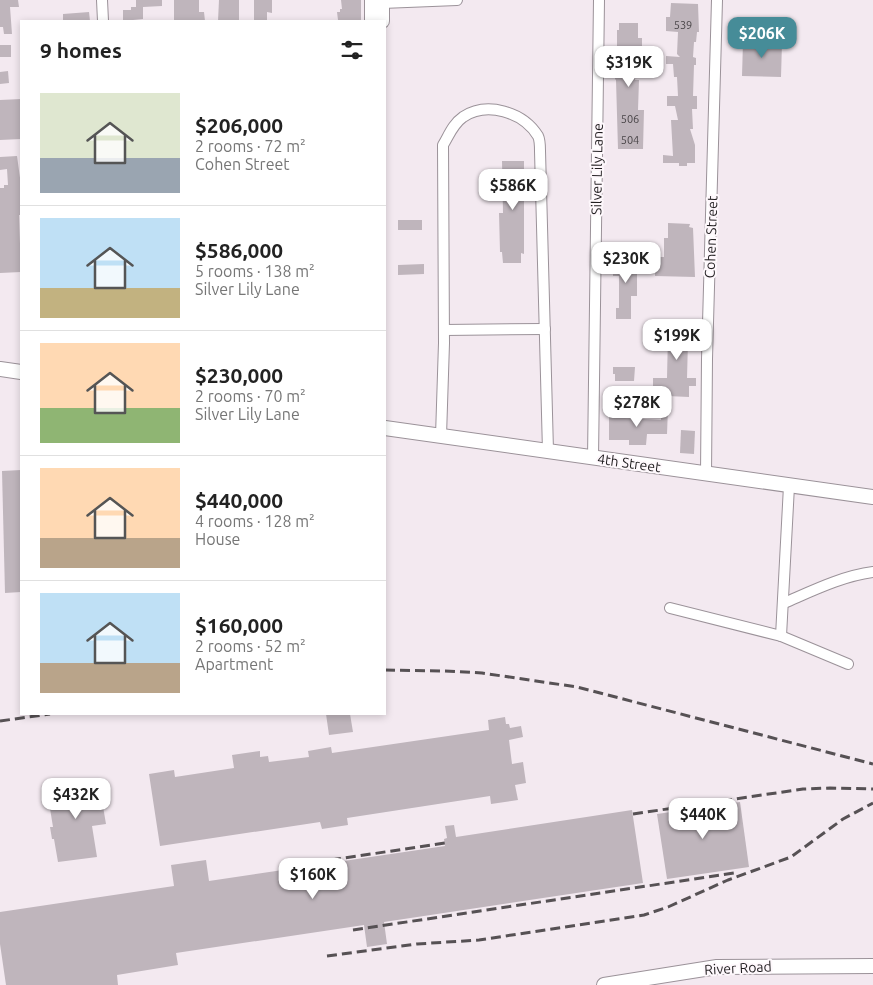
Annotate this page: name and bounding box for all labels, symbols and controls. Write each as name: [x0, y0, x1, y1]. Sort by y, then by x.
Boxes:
pin: $206K: [727, 17, 797, 59]
house number: 539: [674, 19, 692, 31]
text: $206K: [739, 24, 785, 42]
icon: filters: [338, 36, 366, 64]
text: 9 homes: [40, 38, 122, 62]
pin: $319K: [594, 46, 664, 88]
text: $319K: [606, 53, 652, 71]
icon: home: [80, 113, 140, 173]
text: $206,000: [195, 113, 283, 137]
house number: 506: [621, 113, 639, 125]
street label: Silver Lily Lane: [588, 123, 606, 215]
house number: 504: [621, 134, 639, 146]
text: 2 rooms · 72 m²: [195, 137, 306, 155]
text: Cohen Street: [195, 155, 290, 173]
pin: $586K: [478, 168, 548, 211]
text: $586K: [490, 176, 536, 194]
street label: Cohen Street: [702, 195, 720, 279]
icon: home: [80, 238, 140, 298]
text: $586,000: [195, 238, 283, 262]
pin: $230K: [591, 242, 661, 284]
text: $230K: [603, 249, 649, 267]
text: 5 rooms · 138 m²: [195, 262, 315, 280]
text: Silver Lily Lane: [195, 280, 300, 298]
pin: $199K: [642, 318, 712, 361]
text: $199K: [654, 326, 700, 344]
icon: home: [80, 363, 140, 423]
text: $230,000: [195, 363, 283, 387]
pin: $278K: [602, 386, 672, 428]
text: 2 rooms · 70 m²: [195, 387, 306, 405]
text: $278K: [614, 393, 660, 411]
text: Silver Lily Lane: [195, 405, 300, 423]
street label: 4th Street: [596, 451, 662, 475]
icon: home: [80, 488, 140, 548]
text: $440,000: [195, 488, 283, 512]
text: 4 rooms · 128 m²: [195, 512, 315, 530]
text: House: [195, 530, 240, 548]
icon: home: [80, 613, 140, 673]
text: $160,000: [195, 613, 283, 637]
text: 2 rooms · 52 m²: [195, 637, 306, 655]
text: Apartment: [195, 655, 273, 673]
pin: $432K: [41, 778, 111, 820]
text: $432K: [53, 785, 99, 803]
pin: $440K: [668, 798, 738, 840]
text: $440K: [680, 805, 726, 823]
pin: $160K: [278, 858, 348, 900]
text: $160K: [290, 865, 336, 883]
street label: River Road: [704, 958, 772, 978]

